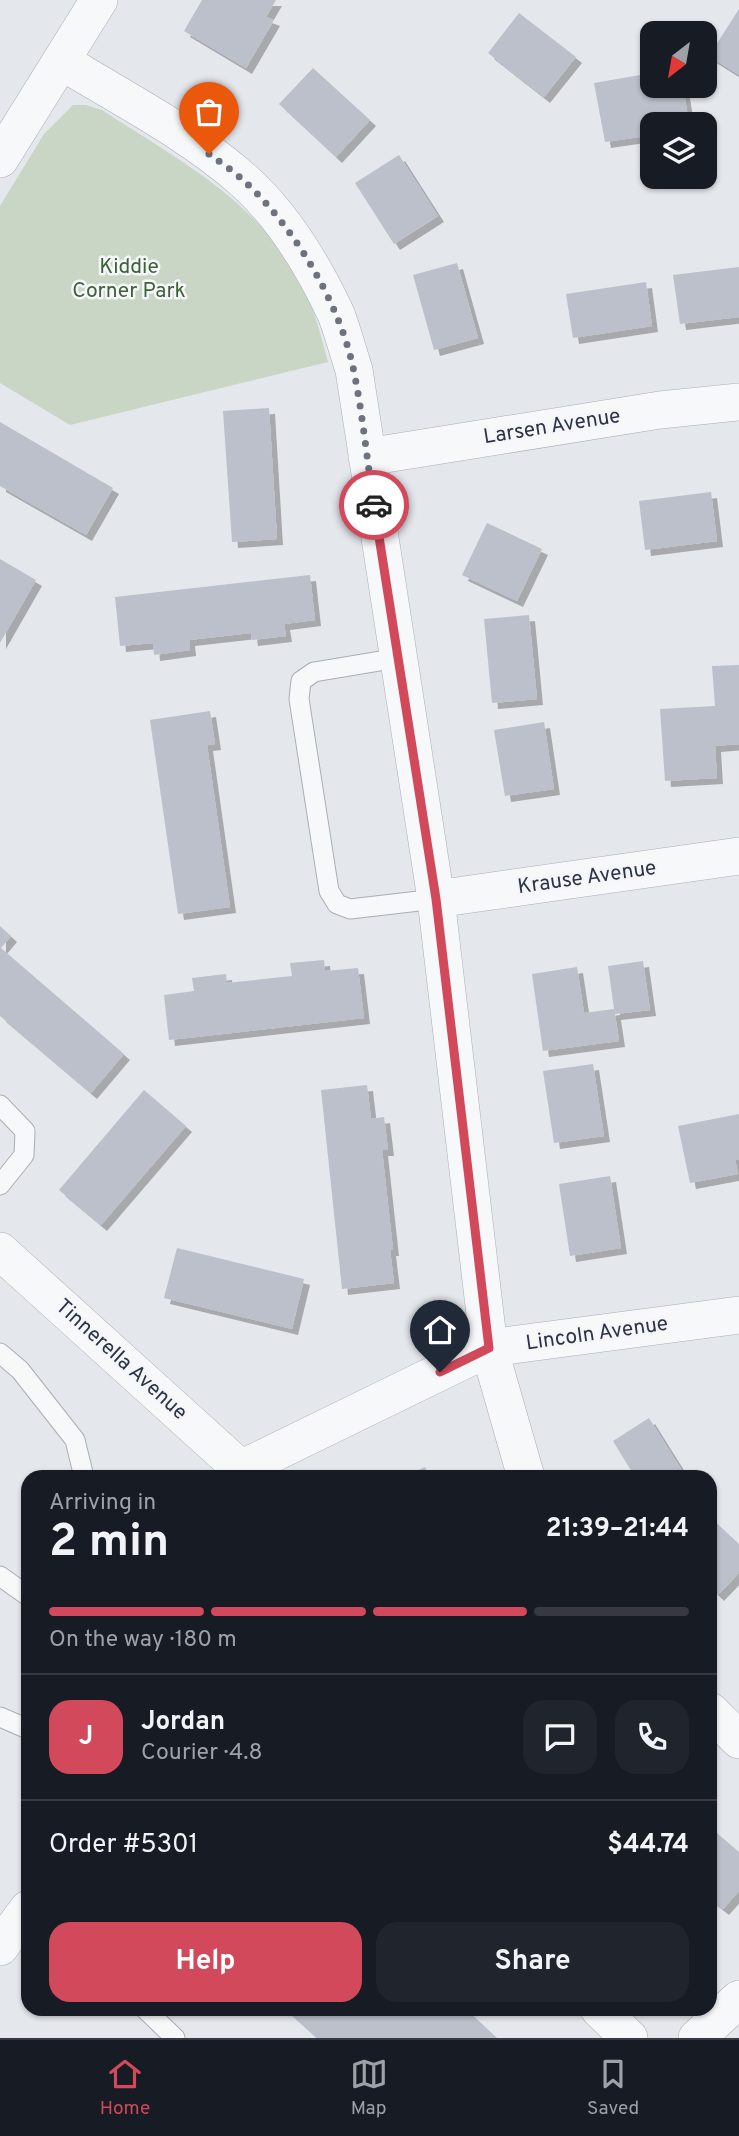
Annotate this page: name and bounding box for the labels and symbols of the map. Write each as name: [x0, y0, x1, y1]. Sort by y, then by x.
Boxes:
north arrow: [640, 21, 718, 98]
pin: [179, 82, 239, 154]
park label: Kiddie Corner Park: [72, 254, 186, 305]
street label: Larsen Avenue: [482, 403, 622, 451]
courier: [339, 470, 409, 540]
street label: Krause Avenue: [516, 855, 658, 901]
street label: Tinnerella Avenue: [49, 1294, 193, 1426]
pin: [410, 1300, 470, 1372]
street label: Lincoln Avenue: [524, 1311, 670, 1357]

